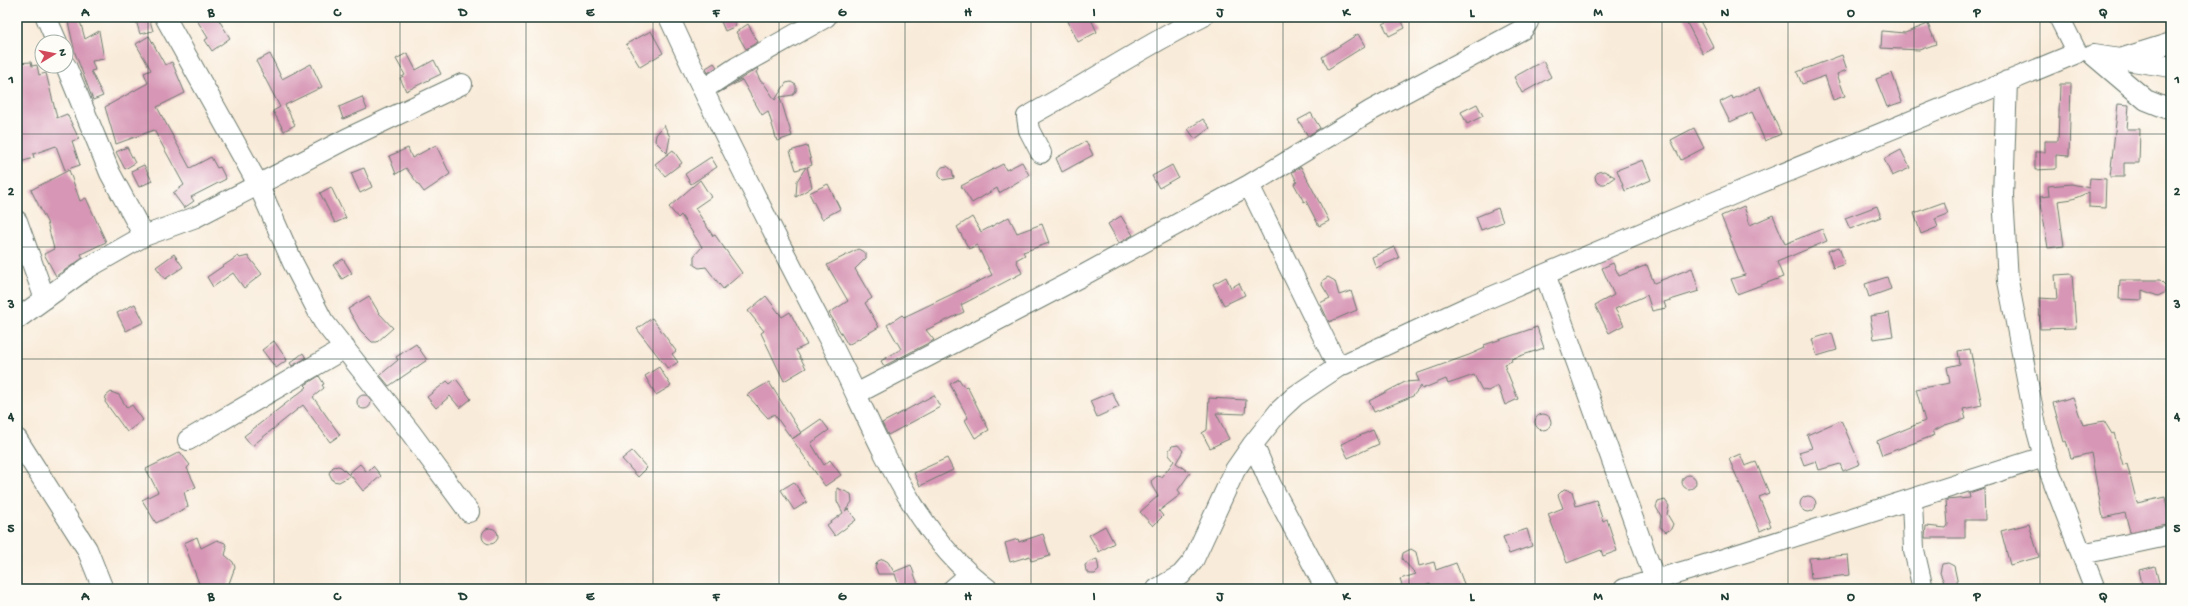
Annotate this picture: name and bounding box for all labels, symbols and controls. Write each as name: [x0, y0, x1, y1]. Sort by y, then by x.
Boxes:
text: A: [80, 6, 90, 21]
text: B: [207, 6, 216, 21]
text: C: [332, 6, 342, 21]
text: D: [458, 6, 468, 21]
text: E: [586, 6, 595, 21]
text: F: [712, 6, 721, 21]
text: G: [838, 6, 847, 21]
text: H: [964, 6, 972, 21]
text: I: [1092, 6, 1096, 21]
text: J: [1216, 6, 1225, 21]
text: K: [1341, 6, 1351, 21]
text: L: [1470, 6, 1476, 21]
text: M: [1593, 6, 1603, 21]
text: N: [1721, 6, 1730, 21]
text: O: [1847, 6, 1855, 21]
text: P: [1972, 6, 1981, 21]
text: Q: [2099, 6, 2108, 21]
north arrow: [34, 34, 74, 74]
text: N: [55, 48, 68, 57]
text: 1: [7, 73, 14, 88]
text: 1: [2173, 73, 2180, 88]
text: 2: [8, 185, 15, 200]
text: 2: [2174, 185, 2181, 200]
text: 3: [7, 298, 15, 313]
text: 3: [2173, 298, 2181, 313]
text: 4: [7, 410, 15, 425]
text: 4: [2173, 410, 2181, 425]
text: 5: [8, 522, 15, 537]
text: 5: [2174, 522, 2181, 537]
text: A: [80, 590, 90, 605]
text: B: [207, 590, 216, 605]
text: C: [332, 590, 342, 605]
text: D: [458, 590, 468, 605]
text: E: [586, 590, 595, 605]
text: F: [712, 590, 721, 605]
text: G: [838, 590, 847, 605]
text: H: [964, 590, 972, 605]
text: I: [1092, 590, 1096, 605]
text: J: [1216, 590, 1225, 605]
text: K: [1341, 590, 1351, 605]
text: L: [1470, 590, 1476, 605]
text: M: [1593, 590, 1603, 605]
text: N: [1721, 590, 1730, 605]
text: O: [1847, 590, 1855, 605]
text: P: [1972, 590, 1981, 605]
text: Q: [2099, 590, 2108, 605]

